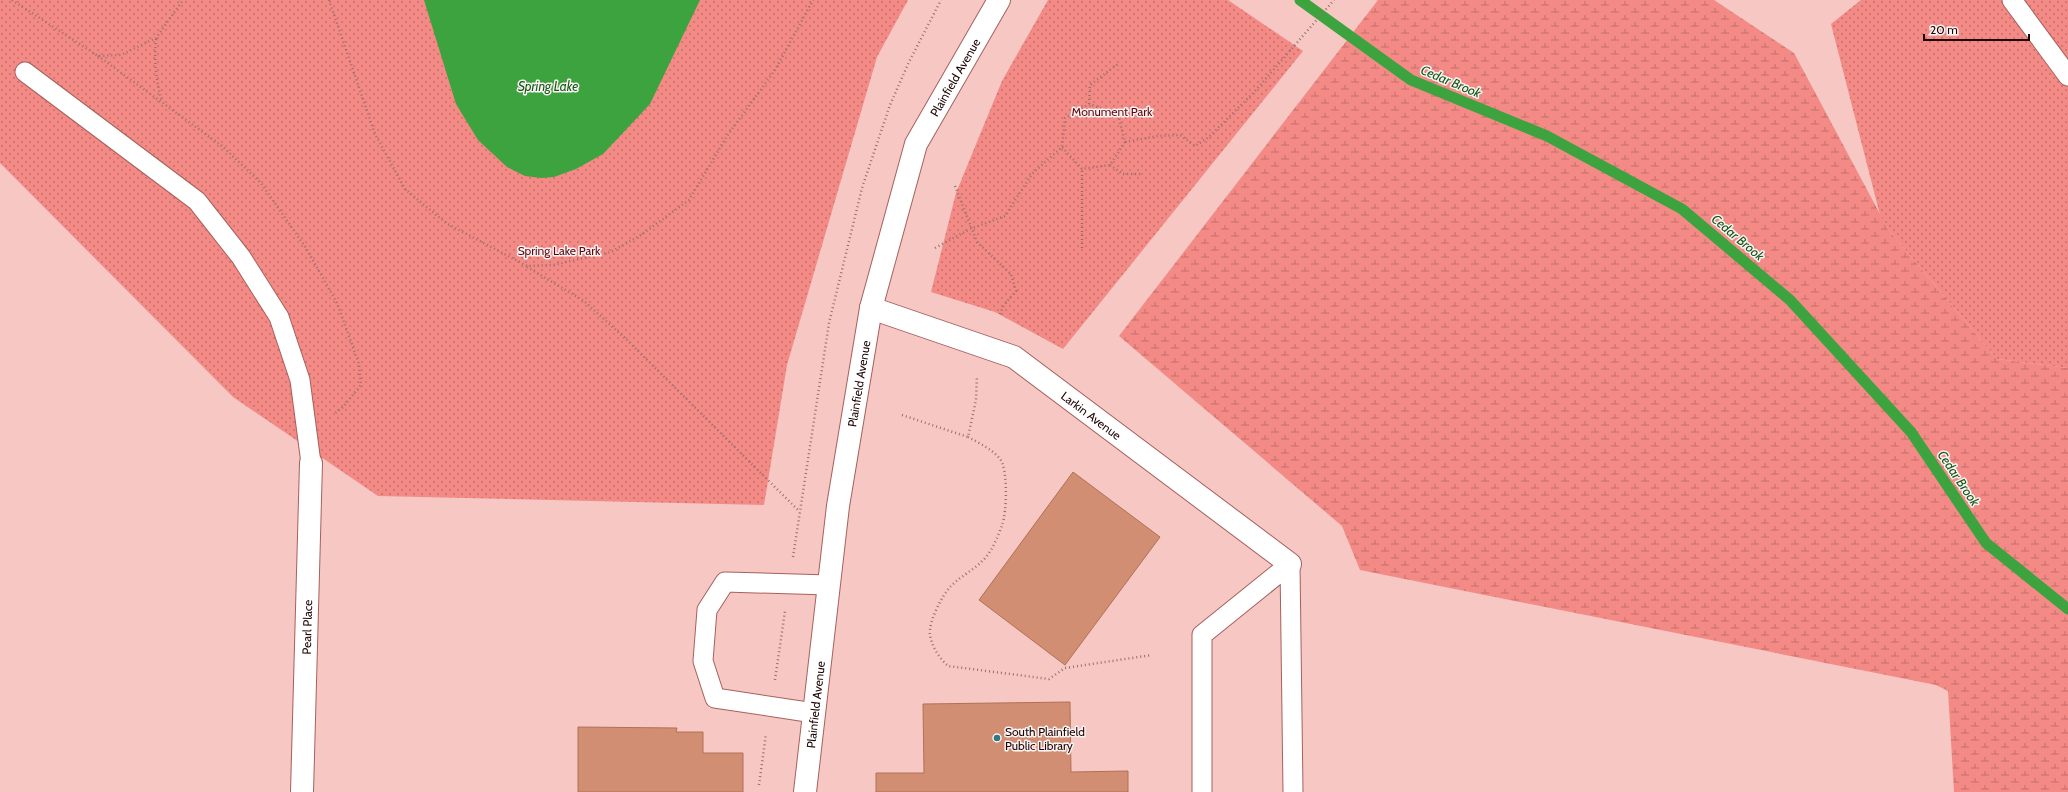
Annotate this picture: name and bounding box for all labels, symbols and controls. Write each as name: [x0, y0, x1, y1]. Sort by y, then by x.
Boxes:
scale bar: [1924, 16, 2029, 42]
text: 20 m: [1930, 22, 1958, 37]
street label: Plainfield Avenue: [926, 35, 983, 119]
water label: Cedar Brook: [1419, 61, 1484, 101]
water label: Spring Lake: [518, 78, 578, 94]
park label: Monument Park: [1072, 104, 1153, 119]
water label: Cedar Brook: [1708, 210, 1768, 264]
park label: Spring Lake Park: [518, 243, 601, 258]
street label: Plainfield Avenue: [844, 339, 873, 428]
street label: Larkin Avenue: [1059, 388, 1124, 442]
water label: Cedar Brook: [1935, 447, 1984, 509]
street label: Pearl Place: [298, 599, 315, 655]
street label: Plainfield Avenue: [803, 660, 828, 749]
place label: South Plainfield Public Library: [1005, 724, 1085, 753]
marker: South Plainfield Public Library: [992, 733, 1002, 743]

